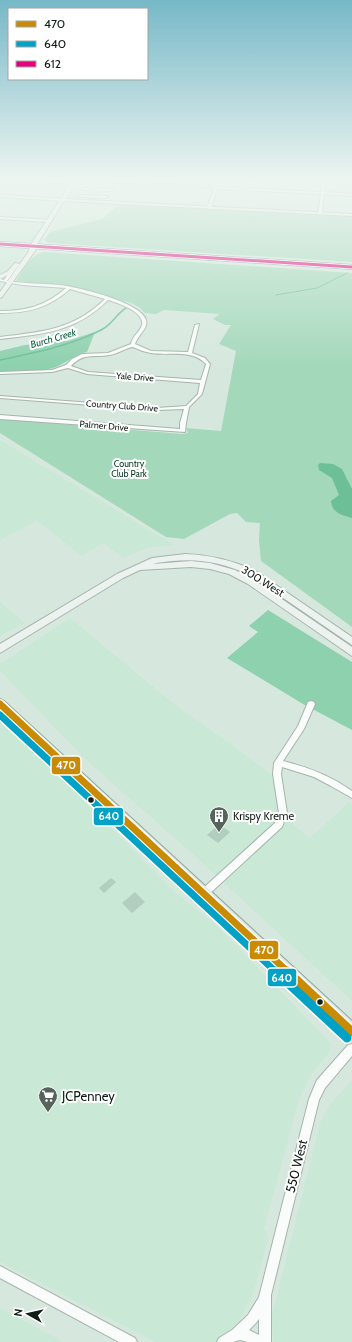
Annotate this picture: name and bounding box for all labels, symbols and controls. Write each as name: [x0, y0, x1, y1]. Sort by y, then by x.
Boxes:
legend: [8, 8, 148, 80]
text: 470: [44, 16, 65, 31]
text: 640: [44, 36, 66, 51]
text: 612: [44, 56, 61, 71]
water label: Burch Creek: [29, 326, 78, 351]
street label: Yale Drive: [115, 370, 155, 383]
street label: Country Club Drive: [86, 398, 159, 414]
street label: Palmer Drive: [79, 418, 129, 433]
park label: Country Club Park: [111, 458, 147, 479]
street label: 300 West: [239, 562, 287, 600]
line badge: 470: [51, 756, 81, 775]
text: 470: [56, 758, 76, 772]
unlabelled marker: [86, 795, 96, 805]
building icon: Krispy Kreme: [208, 805, 230, 833]
line badge: 640: [93, 807, 124, 826]
text: 640: [99, 809, 120, 823]
place label: Krispy Kreme: [233, 809, 294, 823]
line badge: 470: [249, 940, 279, 960]
text: 470: [254, 943, 274, 957]
line badge: 640: [267, 968, 297, 987]
text: 640: [272, 971, 293, 985]
unlabelled marker: [315, 997, 325, 1007]
supermarket icon: JCPenney: [37, 1085, 59, 1113]
place label: JCPenney: [61, 1088, 115, 1104]
street label: 550 West: [282, 1137, 310, 1194]
north arrow: [8, 1294, 48, 1334]
text: N: [11, 1308, 26, 1317]

